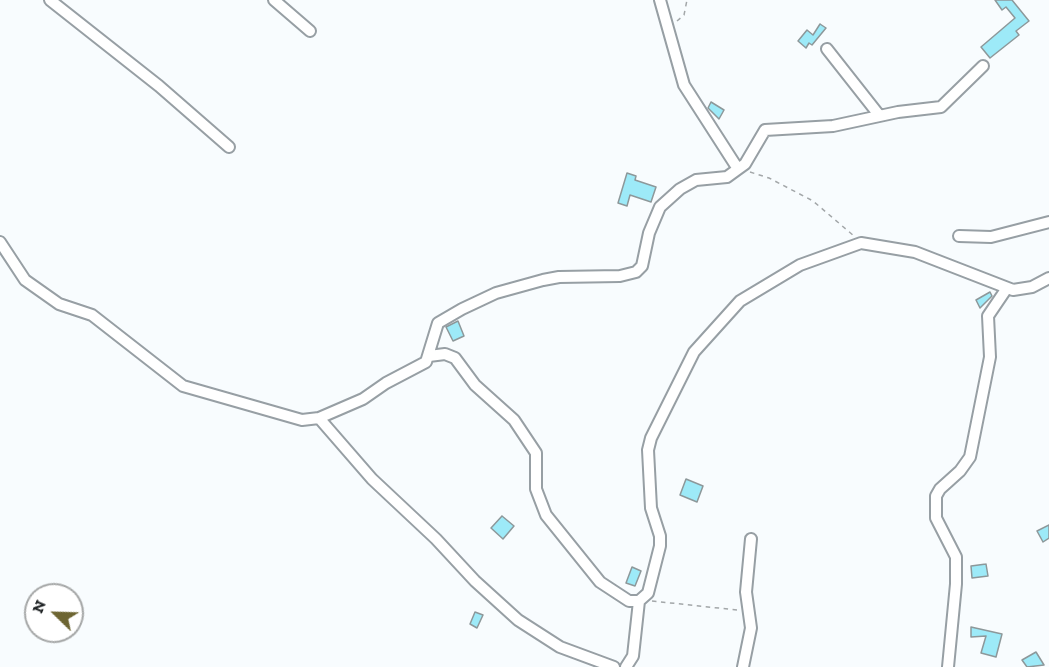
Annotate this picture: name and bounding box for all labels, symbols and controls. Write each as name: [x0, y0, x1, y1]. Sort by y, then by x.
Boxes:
north arrow: [24, 583, 84, 643]
text: N: [28, 597, 50, 616]

